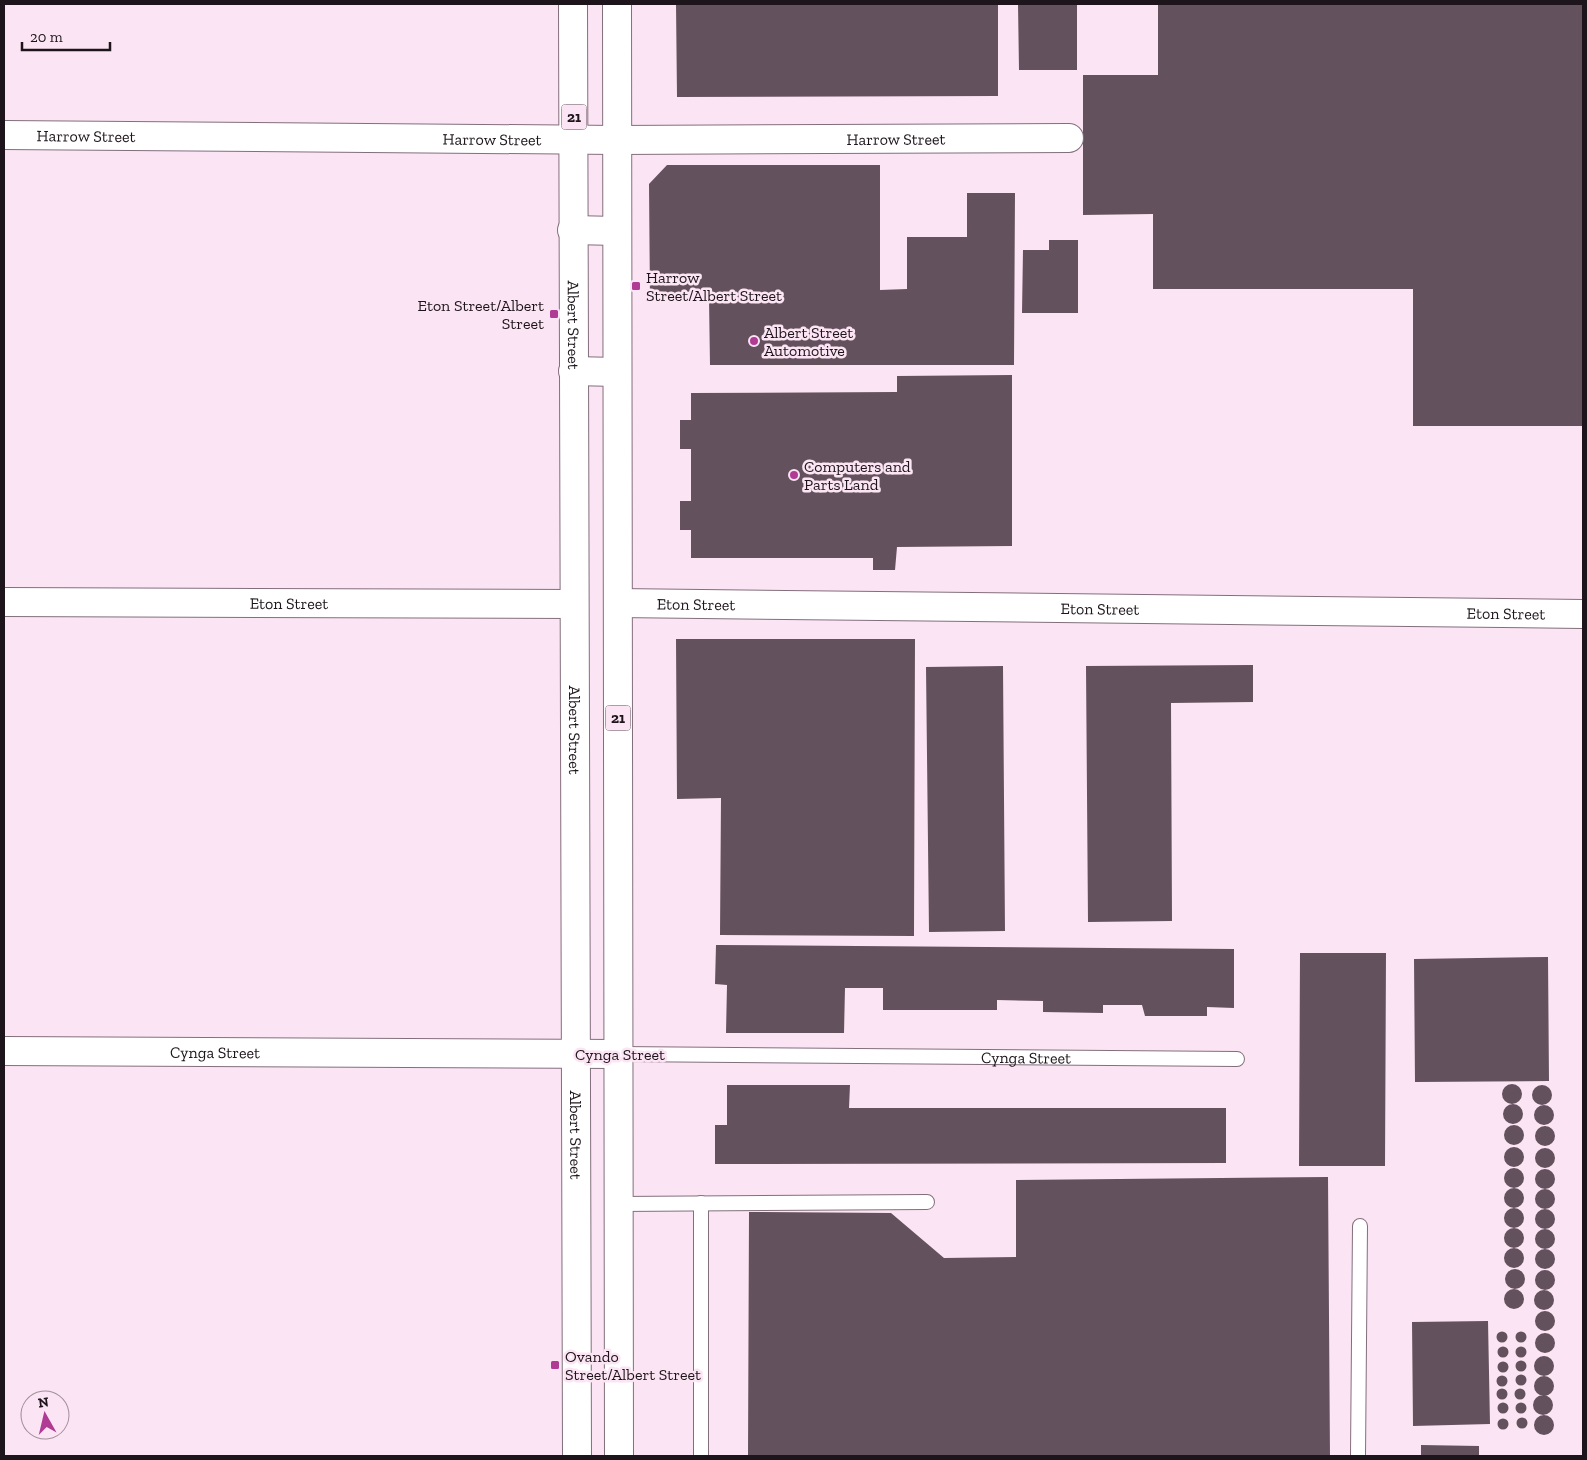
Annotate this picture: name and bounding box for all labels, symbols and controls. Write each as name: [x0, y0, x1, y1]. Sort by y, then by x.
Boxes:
scale bar: [22, 20, 110, 52]
text: 20 m: [30, 28, 63, 46]
road number: 21: [562, 104, 586, 130]
street label: Harrow Street: [36, 126, 136, 146]
street label: Harrow Street: [442, 129, 542, 149]
street label: Harrow Street: [846, 129, 946, 148]
place label: Harrow Street/Albert Street: [646, 268, 782, 305]
street label: Albert Street: [564, 280, 584, 370]
marker: Harrow Street/Albert Street: [630, 280, 642, 292]
place label: Eton Street/Albert Street: [418, 296, 544, 333]
marker: Eton Street/Albert Street: [548, 308, 560, 320]
place label: Albert Street Automotive: [764, 323, 853, 360]
marker: Albert Street Automotive: [748, 335, 760, 347]
place label: Computers and Parts Land: [804, 457, 911, 494]
marker: Computers and Parts Land: [788, 469, 800, 481]
street label: Eton Street: [250, 593, 328, 613]
street label: Eton Street: [657, 594, 735, 614]
street label: Eton Street: [1061, 599, 1139, 618]
street label: Eton Street: [1467, 603, 1545, 623]
street label: Albert Street: [565, 685, 585, 775]
road number: 21: [606, 706, 630, 730]
street label: Cynga Street: [170, 1042, 260, 1062]
street label: Cynga Street: [575, 1045, 665, 1064]
street label: Cynga Street: [981, 1047, 1071, 1067]
street label: Albert Street: [566, 1090, 586, 1180]
place label: Ovando Street/Albert Street: [565, 1347, 701, 1384]
marker: Ovando Street/Albert Street: [549, 1359, 561, 1371]
north arrow: [20, 1390, 70, 1440]
text: N: [37, 1393, 50, 1412]

